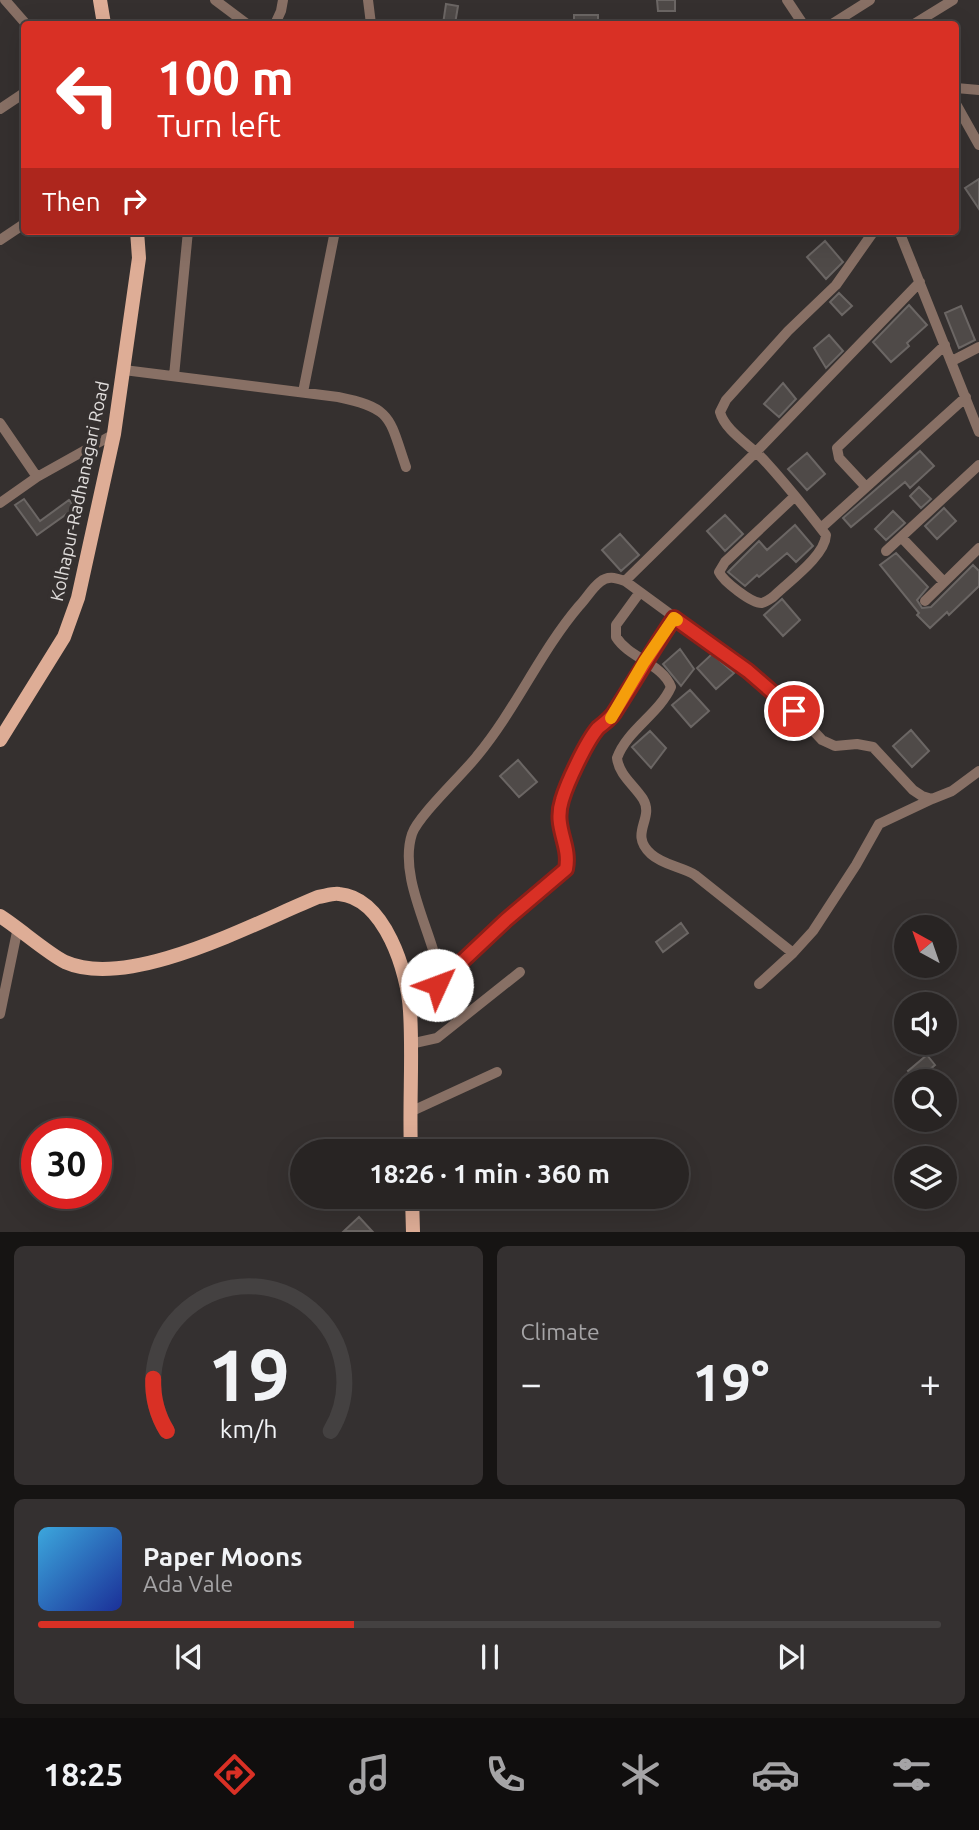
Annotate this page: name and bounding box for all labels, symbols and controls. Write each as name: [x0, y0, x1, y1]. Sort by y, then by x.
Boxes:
icon: left: [42, 49, 133, 140]
text: 100 m: [157, 49, 294, 104]
text: Turn left: [157, 107, 281, 143]
icon: right: [115, 182, 153, 220]
text: Then: [42, 187, 101, 216]
street label: Kolhapur-Radhanagari Road: [46, 379, 112, 603]
pin: [764, 681, 824, 741]
icon: arrive: [775, 692, 813, 730]
north arrow: [894, 915, 957, 978]
map controls: [894, 915, 957, 1209]
position arrow: [400, 948, 474, 1022]
button: sound: [894, 992, 957, 1055]
button: search: [894, 1069, 957, 1132]
speed limit sign: 30: [21, 1118, 112, 1209]
button: layers: [894, 1146, 957, 1209]
text: 18:26 · 1 min · 360 m: [369, 1159, 610, 1188]
text: Climate: [521, 1319, 600, 1344]
text: 19: [207, 1334, 289, 1416]
text: 19°: [692, 1353, 769, 1411]
text: −: [521, 1362, 542, 1404]
text: +: [920, 1362, 941, 1404]
text: km/h: [219, 1415, 277, 1443]
text: Paper Moons: [143, 1542, 302, 1571]
text: Ada Vale: [143, 1571, 233, 1596]
icon: previous: [170, 1638, 208, 1676]
icon: pause: [471, 1638, 509, 1676]
icon: next: [772, 1638, 810, 1676]
icon: directions: [210, 1750, 259, 1799]
icon: music: [345, 1750, 394, 1799]
icon: phone: [481, 1750, 530, 1799]
icon: climate: [616, 1750, 665, 1799]
icon: car: [751, 1750, 800, 1799]
icon: filters: [887, 1750, 936, 1799]
text: 18:25: [43, 1756, 123, 1792]

